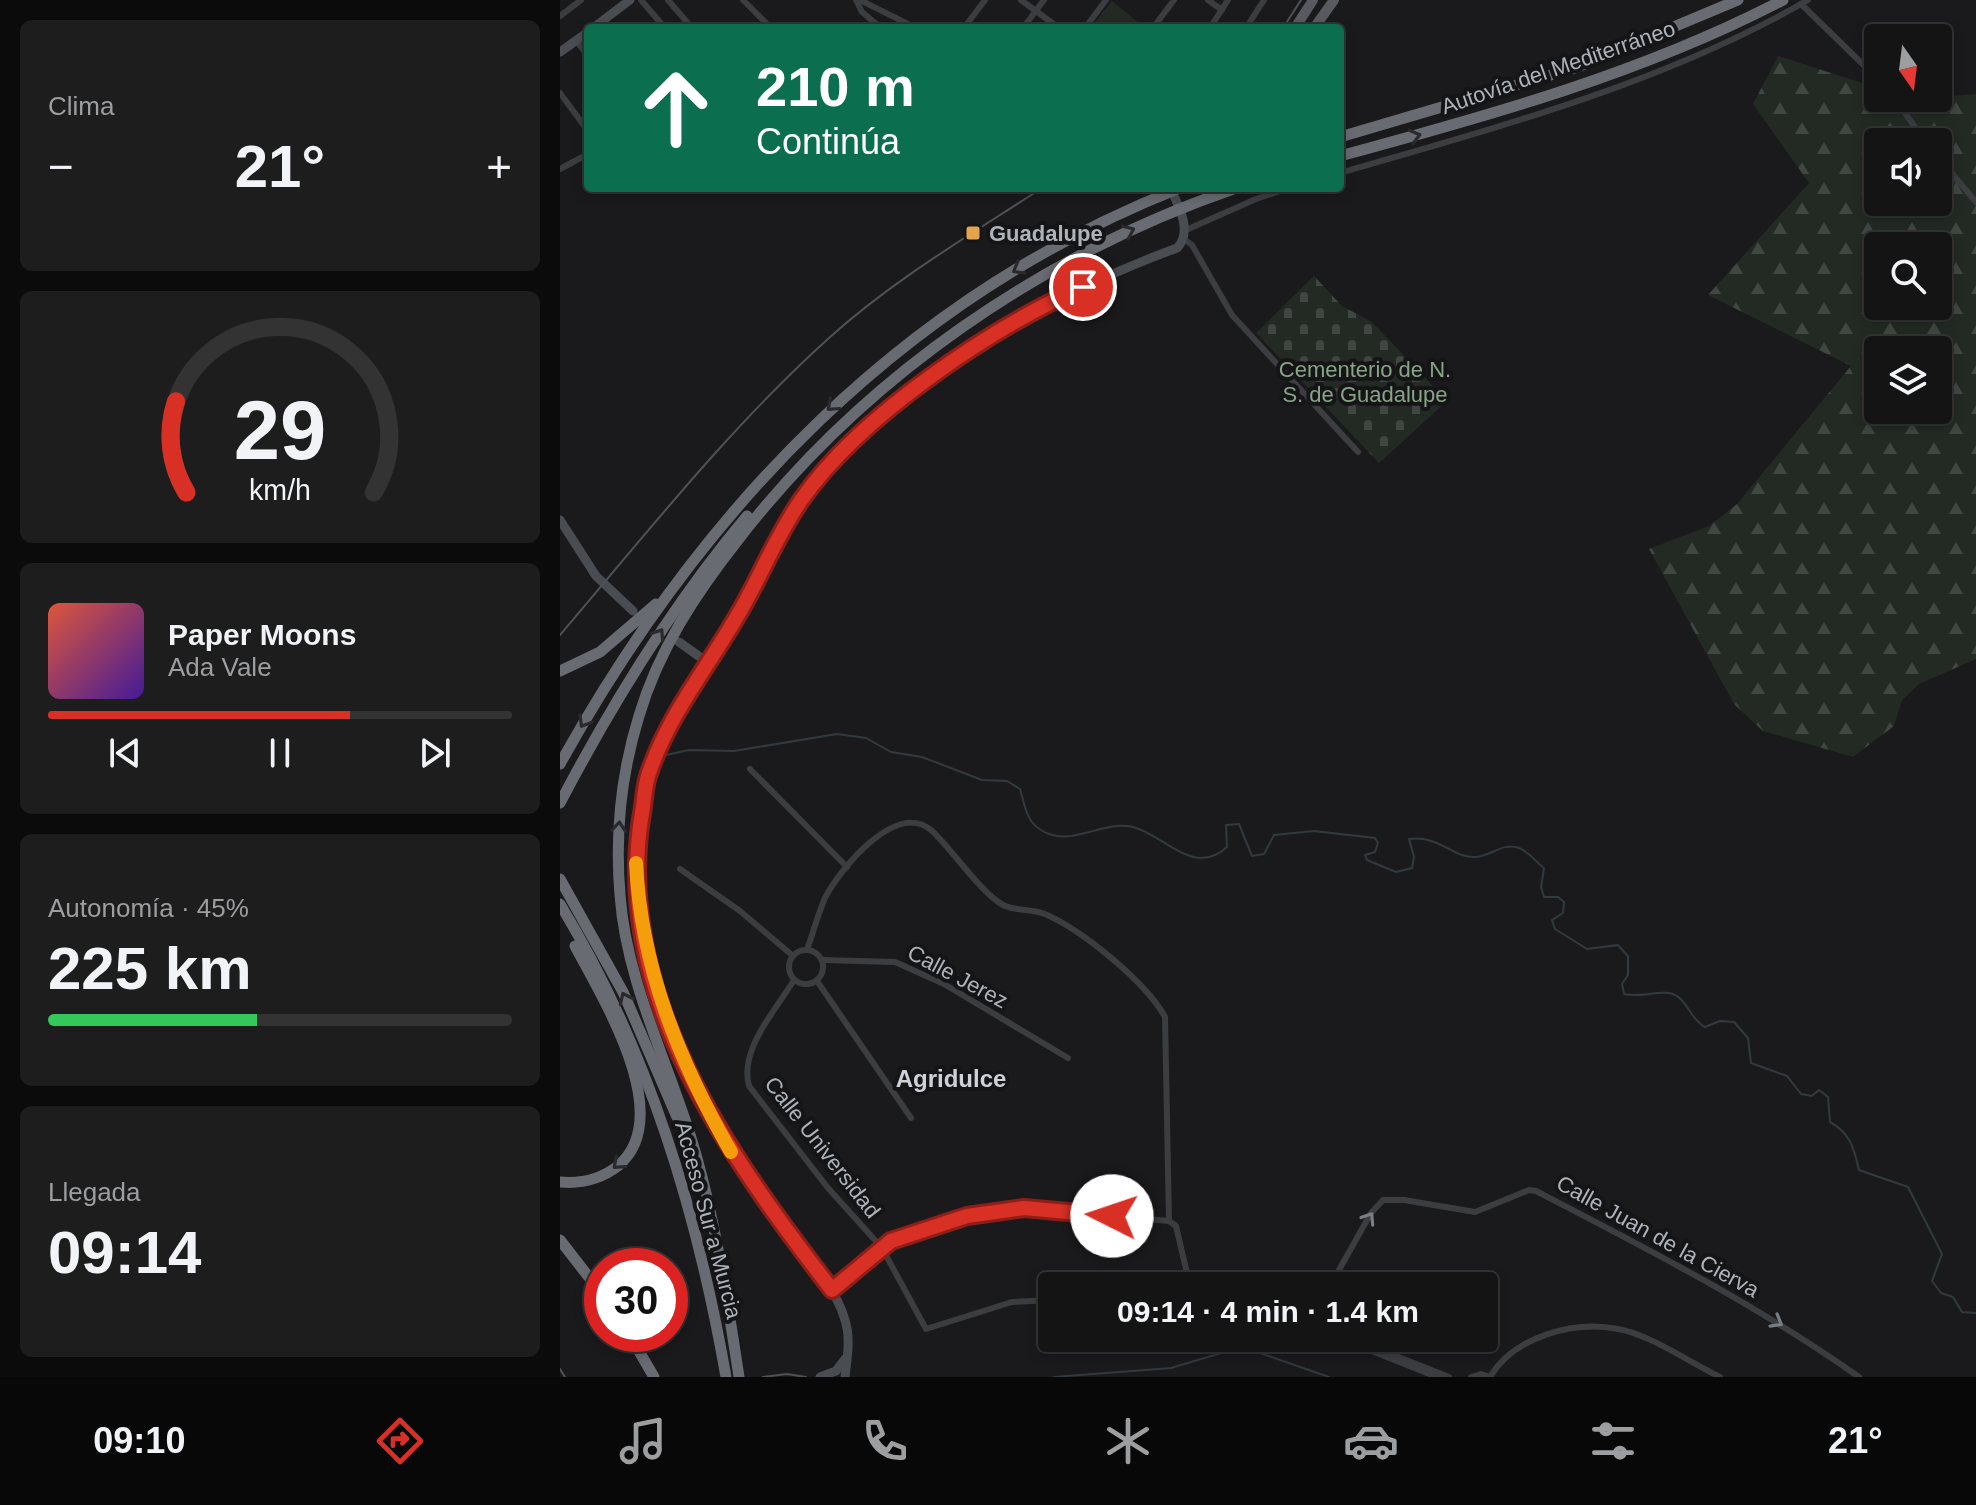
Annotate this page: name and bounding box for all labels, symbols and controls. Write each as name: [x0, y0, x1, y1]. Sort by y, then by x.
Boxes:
street label: Autovía del Mediterráneo: [1438, 16, 1678, 119]
north arrow: [1864, 24, 1952, 112]
map controls: [1864, 24, 1952, 424]
text: 210 m: [756, 55, 915, 118]
icon: ahead: [624, 56, 728, 160]
text: Clima: [48, 91, 114, 121]
text: Continúa: [756, 121, 900, 162]
one-way arrow: [1408, 128, 1422, 145]
button: sound: [1864, 128, 1952, 216]
text: 21°: [235, 133, 325, 200]
text: −: [48, 142, 74, 191]
text: +: [486, 142, 512, 191]
place label: Guadalupe: [989, 221, 1103, 246]
marker: Guadalupe: [964, 224, 982, 242]
one-way arrow: [1121, 224, 1135, 240]
button: search: [1864, 232, 1952, 320]
pin: [1049, 253, 1117, 321]
one-way arrow: [1012, 259, 1027, 275]
icon: arrive: [1061, 265, 1105, 309]
button: layers: [1864, 336, 1952, 424]
park label: Cementerio de N. S. de Guadalupe: [1279, 357, 1451, 407]
text: 29: [234, 384, 326, 477]
one-way arrow: [827, 396, 842, 410]
text: km/h: [249, 474, 311, 506]
text: Paper Moons: [168, 618, 356, 651]
one-way arrow: [649, 628, 664, 643]
text: Ada Vale: [168, 652, 272, 682]
one-way arrow: [578, 713, 594, 728]
icon: previous: [103, 731, 147, 775]
icon: pause: [258, 731, 302, 775]
icon: next: [413, 731, 457, 775]
one-way arrow: [611, 820, 628, 833]
text: Autonomía · 45%: [48, 893, 249, 923]
text: 225 km: [48, 935, 252, 1002]
street label: Calle Jerez: [903, 940, 1012, 1013]
one-way arrow: [619, 991, 635, 1006]
district label: Agridulce: [896, 1065, 1006, 1092]
street label: Calle Universidad: [760, 1072, 886, 1223]
street label: Acceso Sur a Murcia: [670, 1119, 747, 1322]
one-way arrow: [612, 1154, 627, 1169]
street label: Calle Juan de la Cierva: [1552, 1170, 1764, 1303]
position arrow: [1070, 1174, 1154, 1258]
text: Llegada: [48, 1177, 141, 1207]
one-way arrow: [1359, 1213, 1374, 1227]
text: 09:14: [48, 1219, 201, 1286]
speed limit sign: 30: [584, 1248, 688, 1352]
text: 09:14 · 4 min · 1.4 km: [1117, 1295, 1419, 1328]
one-way arrow: [1768, 1312, 1782, 1328]
icon: directions: [372, 1413, 428, 1469]
icon: music: [615, 1413, 671, 1469]
icon: phone: [857, 1413, 913, 1469]
icon: climate: [1100, 1413, 1156, 1469]
icon: car: [1343, 1413, 1399, 1469]
icon: filters: [1585, 1413, 1641, 1469]
text: 09:10: [93, 1420, 185, 1461]
text: 21°: [1828, 1420, 1883, 1461]

